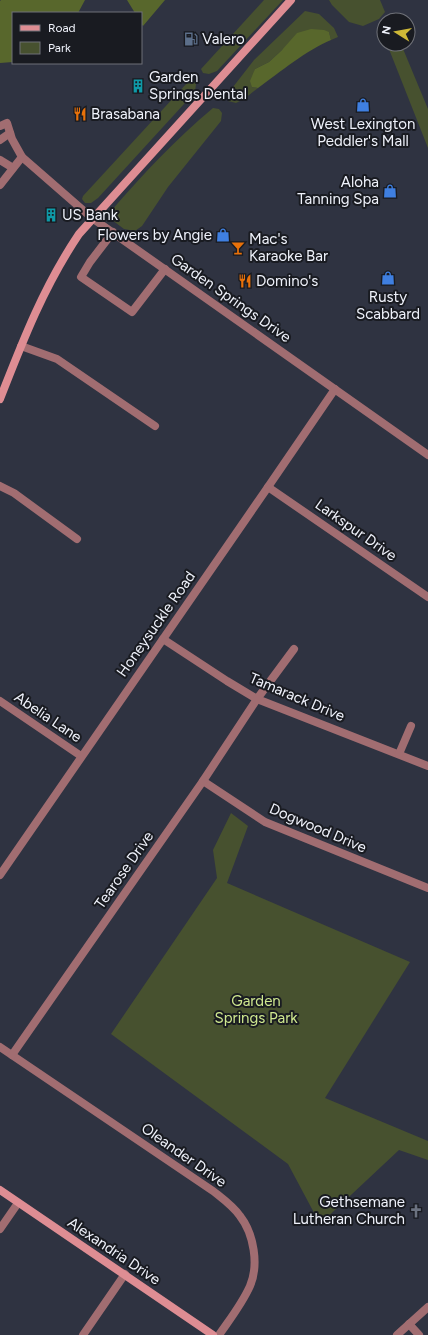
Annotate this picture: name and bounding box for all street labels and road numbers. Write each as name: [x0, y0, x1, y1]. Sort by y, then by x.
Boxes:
street label: Garden Springs Drive: [168, 250, 294, 346]
street label: Larkspur Drive: [312, 495, 400, 565]
street label: Honeysuckle Road: [113, 568, 199, 680]
street label: Tamarack Drive: [247, 669, 347, 725]
street label: Abelia Lane: [11, 688, 85, 746]
street label: Dogwood Drive: [267, 799, 369, 857]
street label: Tearose Drive: [91, 828, 157, 912]
street label: Oleander Drive: [138, 1119, 230, 1191]
street label: Alexandria Drive: [64, 1213, 164, 1289]

